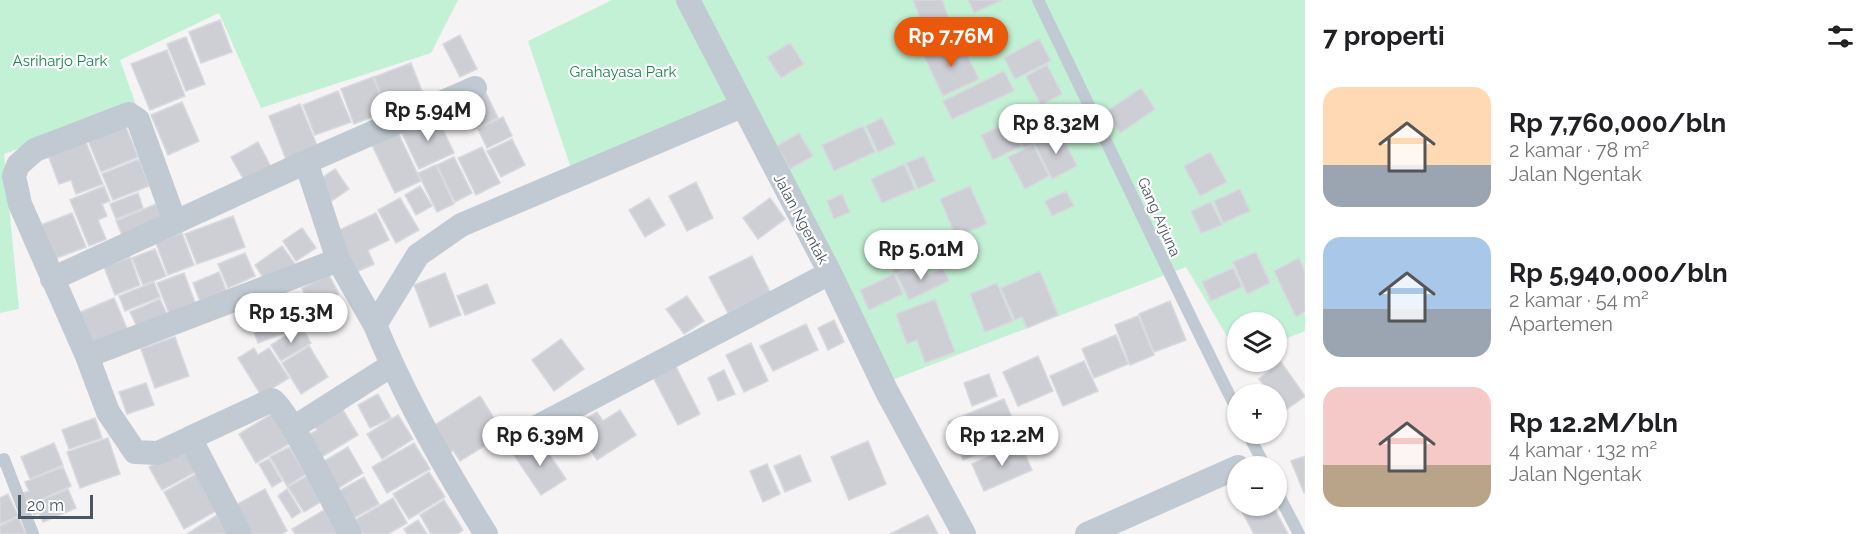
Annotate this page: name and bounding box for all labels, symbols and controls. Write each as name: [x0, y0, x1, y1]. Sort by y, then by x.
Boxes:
pin: Rp 7.76M: [889, 17, 1013, 68]
icon: filters: [1824, 20, 1857, 53]
text: 7 properti: [1323, 21, 1445, 51]
text: Rp 7.76M: [908, 24, 994, 48]
park label: Asriharjo Park: [13, 52, 107, 70]
park label: Grahayasa Park: [570, 63, 676, 81]
pin: Rp 5.94M: [366, 91, 490, 142]
text: Rp 5.94M: [385, 98, 471, 122]
pin: Rp 8.32M: [994, 104, 1118, 155]
text: Rp 7,760,000/bln: [1509, 108, 1726, 138]
text: Rp 8.32M: [1013, 111, 1100, 135]
icon: home: [1371, 111, 1443, 183]
text: 2 kamar · 78 m²: [1509, 138, 1650, 162]
text: Jalan Ngentak: [1509, 162, 1642, 186]
street label: Jalan Ngentak: [770, 171, 832, 267]
street label: Gang Arjuna: [1134, 175, 1184, 259]
pin: Rp 5.01M: [859, 230, 983, 281]
text: Rp 5.01M: [878, 237, 964, 261]
text: Rp 5,940,000/bln: [1509, 258, 1728, 288]
icon: home: [1371, 261, 1443, 333]
text: 2 kamar · 54 m²: [1509, 288, 1649, 312]
pin: Rp 15.3M: [229, 293, 353, 344]
text: Rp 15.3M: [249, 300, 333, 324]
map controls: [1227, 312, 1287, 516]
button: layers: [1227, 312, 1287, 372]
text: Apartemen: [1509, 312, 1613, 336]
button: +: [1227, 384, 1287, 444]
text: Rp 12.2M/bln: [1509, 408, 1678, 438]
icon: home: [1371, 411, 1443, 483]
pin: Rp 6.39M: [478, 416, 602, 467]
pin: Rp 12.2M: [940, 416, 1064, 467]
text: Rp 6.39M: [496, 423, 584, 447]
text: Rp 12.2M: [960, 423, 1044, 447]
text: 4 kamar · 132 m²: [1509, 438, 1657, 462]
button: −: [1227, 456, 1287, 516]
text: Jalan Ngentak: [1509, 462, 1642, 486]
scale bar: [18, 492, 93, 520]
text: 20 m: [27, 496, 64, 515]

